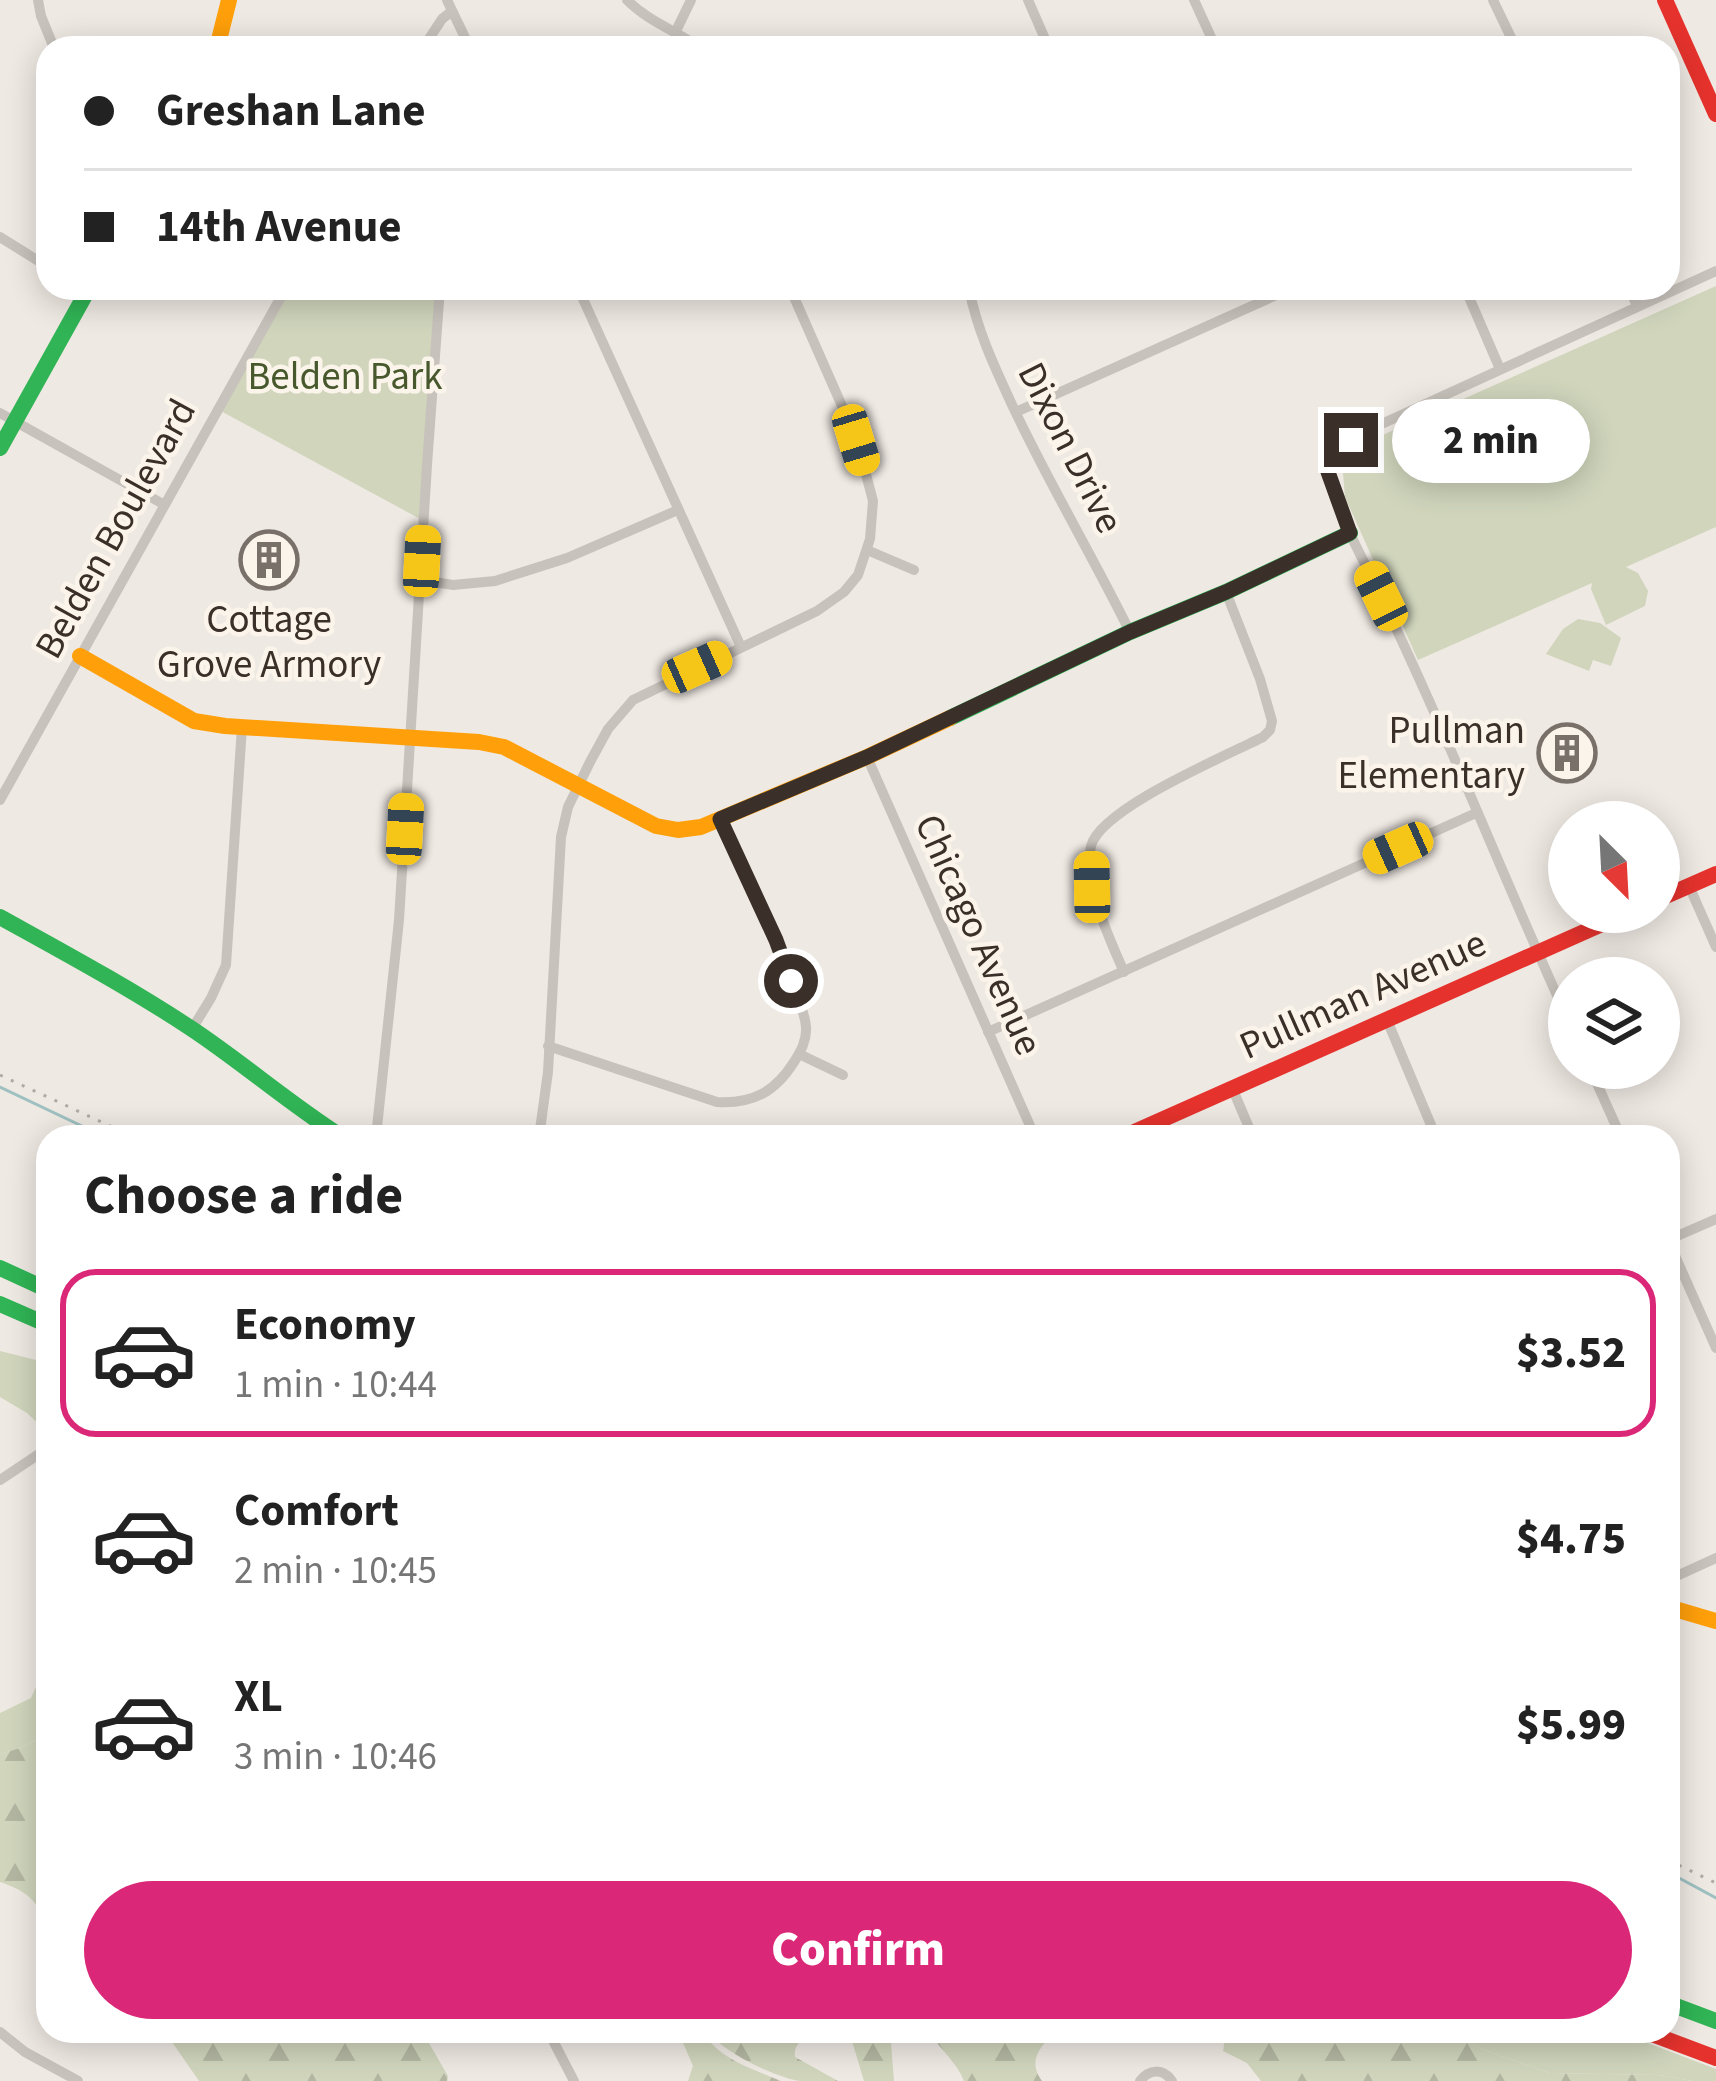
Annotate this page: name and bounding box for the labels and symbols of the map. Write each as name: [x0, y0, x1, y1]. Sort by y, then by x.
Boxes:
park label: Belden Park: [247, 349, 443, 405]
street label: Dixon Drive: [1003, 353, 1137, 543]
street label: Belden Boulevard: [21, 389, 211, 669]
callout: 2 min: [1393, 398, 1591, 482]
car: [828, 400, 884, 480]
route end: [1324, 413, 1378, 467]
car: [402, 524, 442, 598]
building icon: Cottage Grove Armory: [238, 529, 300, 591]
car: [1349, 556, 1413, 636]
place label: Cottage Grove Armory: [157, 592, 381, 693]
car: [657, 636, 737, 698]
place label: Pullman Elementary: [1337, 703, 1525, 804]
building icon: Pullman Elementary: [1536, 722, 1598, 784]
car: [385, 792, 425, 866]
north arrow: [1548, 801, 1680, 933]
street label: Chicago Avenue: [900, 806, 1056, 1064]
car: [1358, 817, 1438, 879]
car: [1073, 851, 1111, 923]
street label: Pullman Avenue: [1231, 916, 1495, 1074]
route start: [764, 954, 818, 1008]

